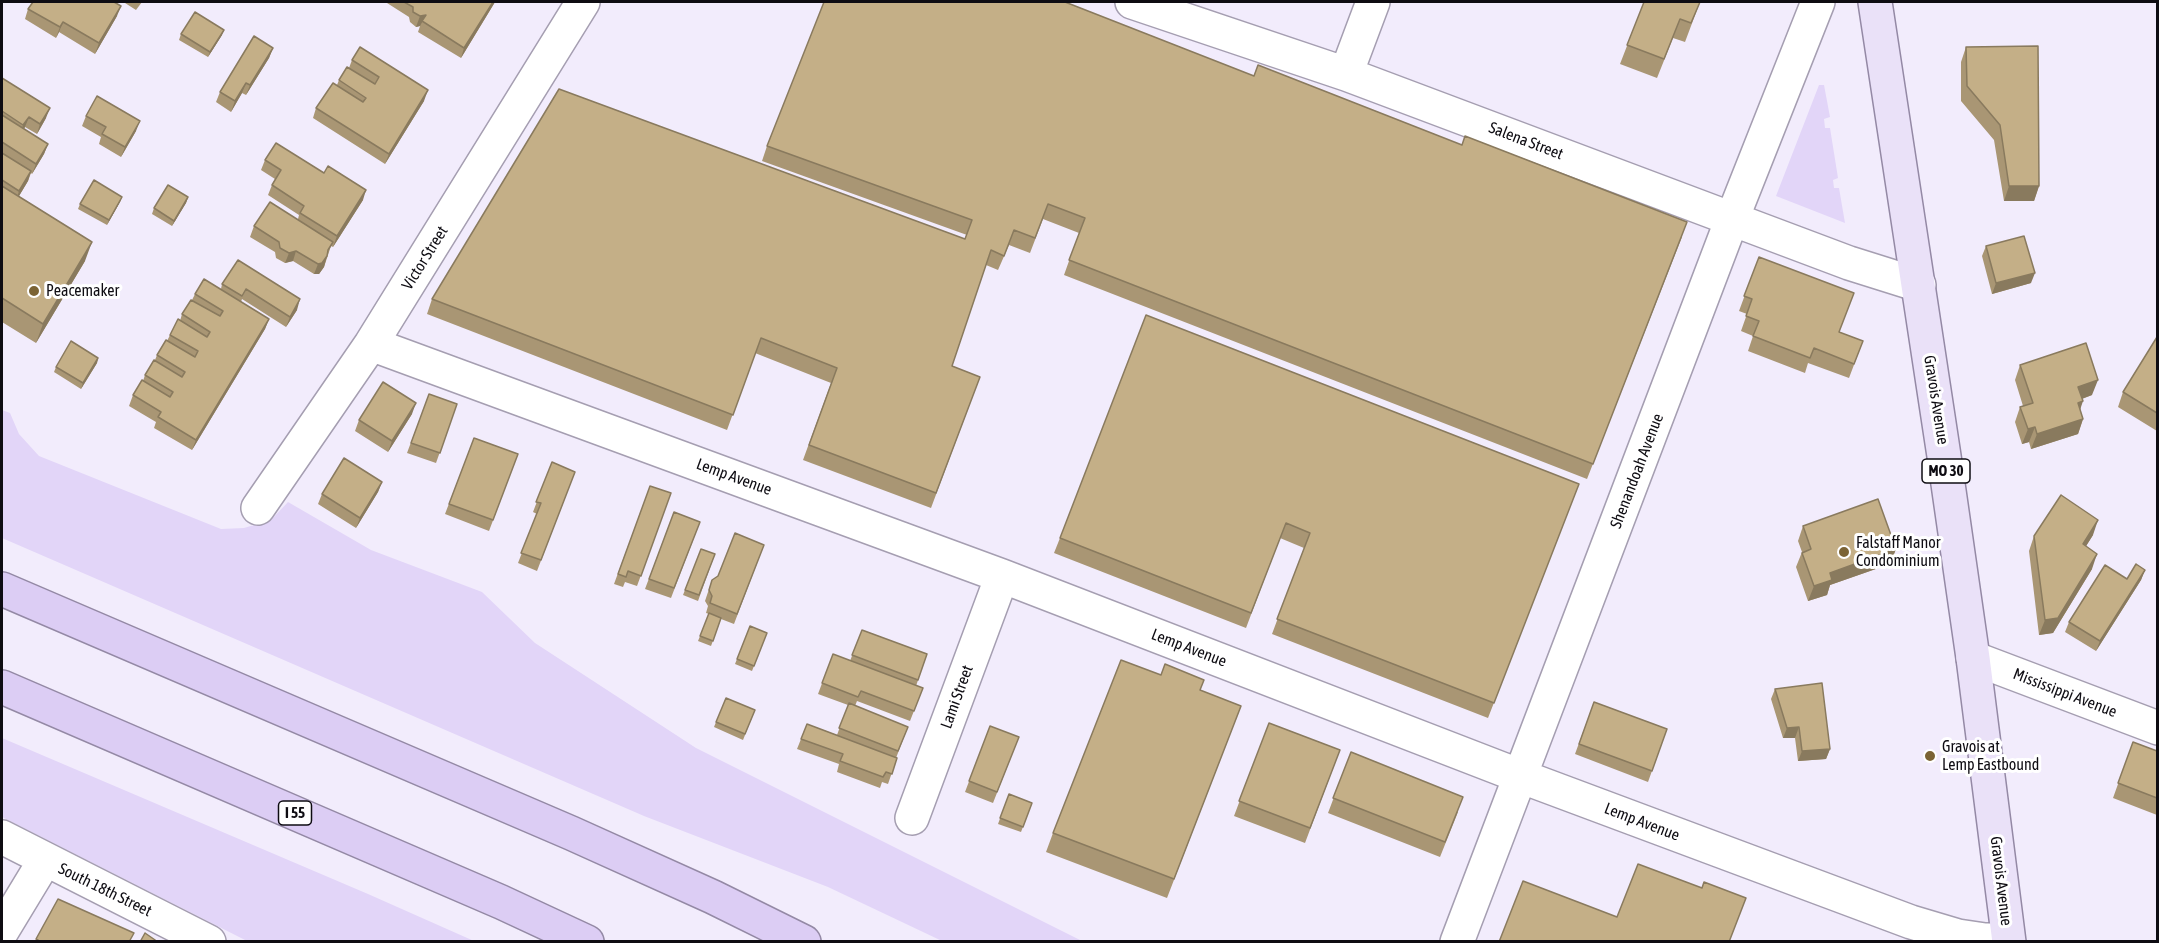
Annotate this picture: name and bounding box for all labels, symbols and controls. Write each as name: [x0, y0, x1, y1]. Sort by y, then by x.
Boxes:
street label: Salena Street: [1486, 118, 1566, 164]
street label: Victor Street: [398, 223, 452, 293]
place label: Peacemaker: [46, 281, 119, 301]
marker: Peacemaker: [27, 284, 41, 298]
street label: Gravois Avenue: [1919, 354, 1953, 446]
street label: Shenandoah Avenue: [1606, 411, 1668, 531]
street label: Lemp Avenue: [694, 454, 774, 500]
road number: MO 30: [1922, 459, 1970, 483]
place label: Falstaff Manor Condominium: [1856, 533, 1941, 571]
marker: Falstaff Manor Condominium: [1837, 545, 1851, 559]
street label: Lemp Avenue: [1149, 625, 1229, 671]
street label: Lami Street: [937, 663, 977, 731]
street label: Mississippi Avenue: [2010, 664, 2120, 722]
place label: Gravois at Lemp Eastbound: [1942, 737, 2039, 775]
marker: Gravois at Lemp Eastbound: [1923, 749, 1937, 763]
street label: Lemp Avenue: [1602, 799, 1682, 845]
road number: I 55: [278, 801, 312, 825]
street label: Gravois Avenue: [1986, 835, 2016, 927]
street label: South 18th Street: [55, 859, 155, 921]

